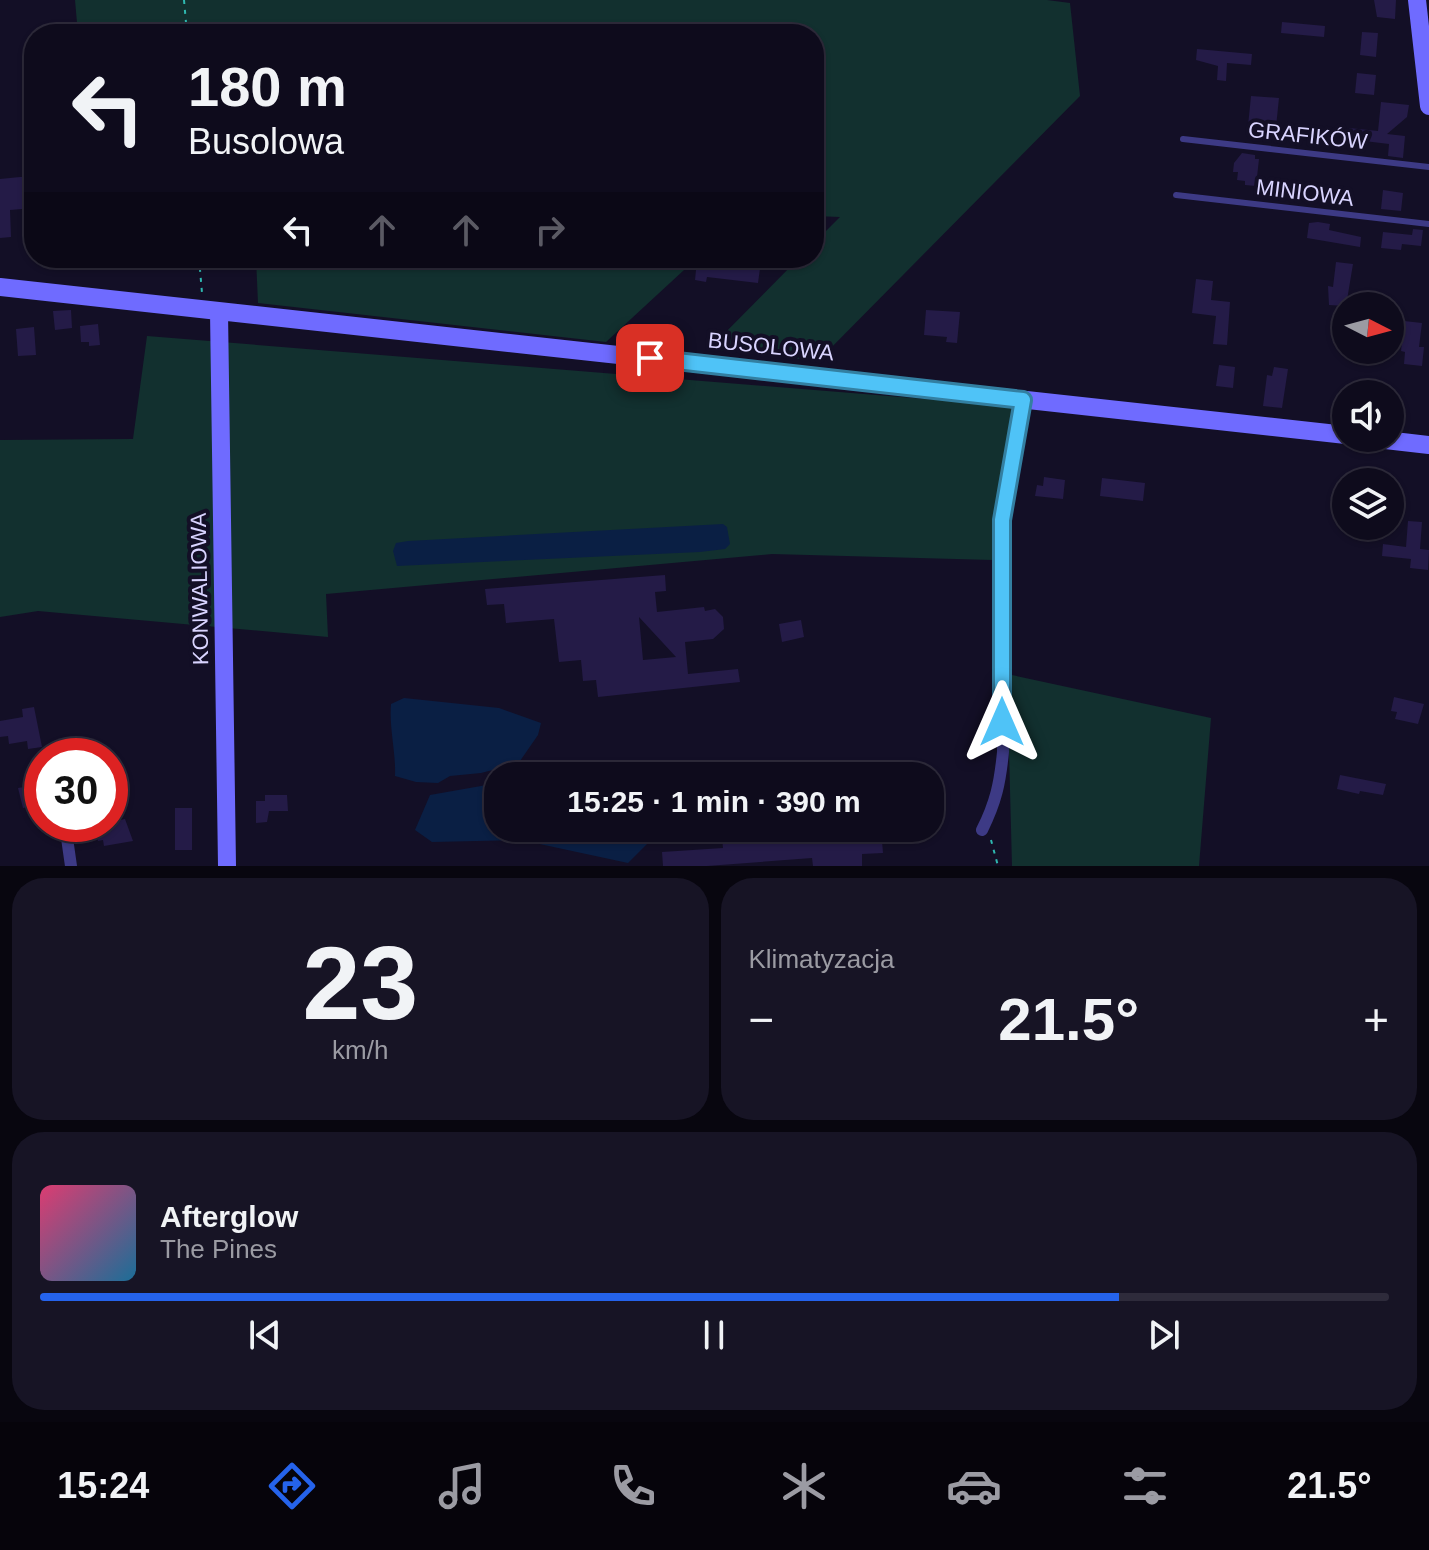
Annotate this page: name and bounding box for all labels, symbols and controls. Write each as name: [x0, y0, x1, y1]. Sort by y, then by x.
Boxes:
text: 180 m: [188, 55, 347, 118]
icon: left: [56, 56, 160, 160]
street label: GRAFIKÓW: [1247, 117, 1369, 154]
text: Busolowa: [188, 121, 344, 162]
street label: MINIOWA: [1255, 174, 1355, 211]
icon: left: [276, 208, 320, 252]
icon: ahead: [360, 208, 404, 252]
icon: ahead: [444, 208, 488, 252]
icon: right: [528, 208, 572, 252]
north arrow: [1332, 292, 1404, 364]
map controls: [1332, 292, 1404, 540]
pin: [616, 324, 684, 392]
street label: BUSOLOWA: [707, 327, 835, 366]
icon: arrive: [628, 336, 672, 380]
button: sound: [1332, 380, 1404, 452]
button: layers: [1332, 468, 1404, 540]
street label: KONWALIOWA: [186, 512, 213, 665]
position arrow: [960, 680, 1044, 764]
speed limit sign: 30: [24, 738, 128, 842]
text: 15:25 · 1 min · 390 m: [567, 785, 861, 818]
text: 23: [302, 925, 418, 1041]
text: Klimatyzacja: [749, 944, 894, 974]
text: 21.5°: [998, 986, 1139, 1053]
text: −: [749, 995, 774, 1044]
text: +: [1363, 995, 1389, 1044]
text: km/h: [332, 1035, 388, 1065]
text: Afterglow: [160, 1200, 298, 1233]
text: The Pines: [160, 1234, 277, 1264]
icon: previous: [243, 1313, 287, 1357]
icon: pause: [692, 1313, 736, 1357]
icon: next: [1142, 1313, 1186, 1357]
icon: directions: [264, 1458, 320, 1514]
icon: music: [434, 1458, 490, 1514]
icon: phone: [605, 1458, 661, 1514]
icon: climate: [776, 1458, 832, 1514]
icon: car: [946, 1458, 1002, 1514]
icon: filters: [1117, 1458, 1173, 1514]
text: 15:24: [57, 1465, 149, 1506]
text: 21.5°: [1287, 1465, 1372, 1506]

